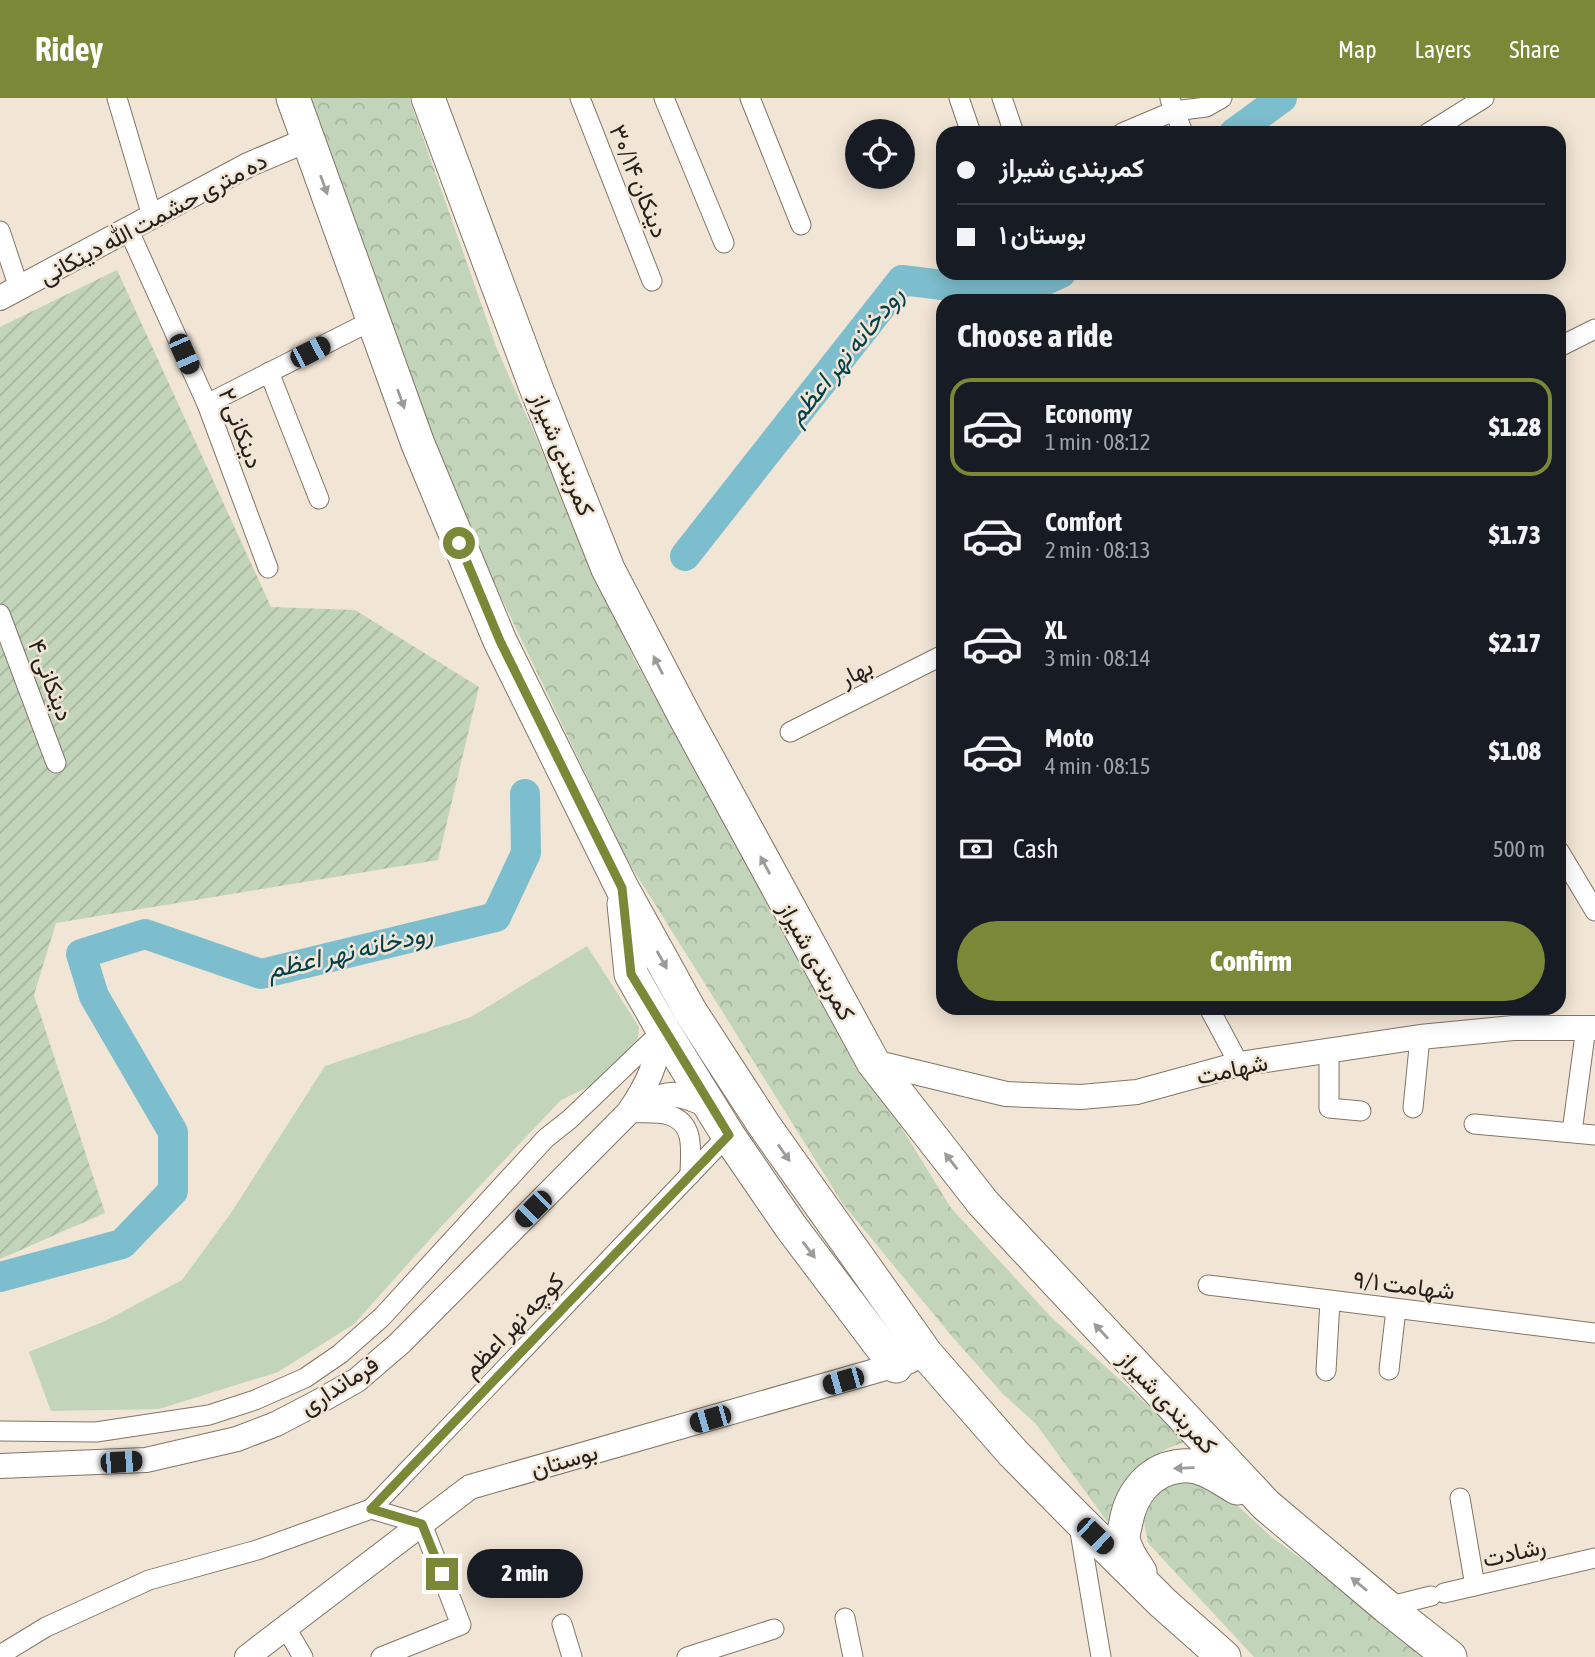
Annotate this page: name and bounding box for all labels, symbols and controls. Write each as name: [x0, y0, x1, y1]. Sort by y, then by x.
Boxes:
text: Ridey: [35, 30, 103, 68]
text: Map: [1338, 36, 1377, 63]
text: Layers: [1415, 36, 1471, 63]
text: Share: [1509, 36, 1560, 63]
map controls: [845, 119, 915, 189]
button: locate: [845, 119, 915, 189]
street label: ۳۰/۱۴ دینکان: [603, 120, 674, 242]
street label: ده متری حشمت الله دینکانی: [35, 146, 272, 291]
text: کمربندی شیراز: [999, 153, 1144, 183]
one-way arrow: [318, 175, 329, 196]
text: ۱ بوستان: [999, 220, 1086, 250]
water label: رودخانه نهر اعظم: [780, 280, 912, 433]
text: Choose a ride: [957, 317, 1113, 354]
car: [166, 331, 203, 377]
car: [287, 333, 334, 371]
street label: ۲ دینکانی: [212, 384, 269, 472]
street label: کمربندی شیراز: [524, 387, 600, 521]
one-way arrow: [396, 389, 407, 410]
icon: car: [961, 396, 1024, 459]
text: Economy: [1045, 399, 1132, 429]
text: $1.28: [1489, 412, 1541, 442]
text: 1 min · 08:12: [1045, 429, 1151, 455]
icon: car: [961, 504, 1024, 567]
text: Comfort: [1045, 507, 1122, 537]
text: $1.73: [1489, 520, 1541, 550]
route start: [443, 527, 475, 559]
text: 2 min · 08:13: [1045, 537, 1151, 563]
icon: car: [961, 612, 1024, 675]
text: XL: [1045, 615, 1067, 645]
text: $2.17: [1489, 628, 1541, 658]
street label: ۴ دینکانی: [22, 635, 79, 725]
text: 3 min · 08:14: [1045, 645, 1151, 671]
street label: بهار: [834, 652, 878, 694]
one-way arrow: [652, 655, 663, 675]
icon: car: [961, 720, 1024, 783]
text: Moto: [1045, 723, 1094, 753]
text: $1.08: [1489, 736, 1541, 766]
text: 4 min · 08:15: [1045, 753, 1151, 779]
icon: cash: [957, 830, 995, 868]
text: Cash: [1013, 834, 1059, 864]
text: 500 m: [1493, 836, 1545, 862]
one-way arrow: [759, 856, 771, 875]
street label: کمربندی شیراز: [771, 896, 861, 1026]
water label: رودخانه نهر اعظم: [263, 917, 436, 988]
button: Confirm: [957, 921, 1545, 1001]
one-way arrow: [656, 951, 668, 970]
street label: شهامت: [1194, 1048, 1271, 1092]
one-way arrow: [777, 1143, 790, 1162]
one-way arrow: [943, 1152, 958, 1170]
car: [511, 1187, 556, 1231]
one-way arrow: [801, 1241, 815, 1259]
street label: ۹/۱ شهامت: [1351, 1265, 1456, 1307]
street label: کوچه نهر اعظم: [457, 1267, 571, 1385]
one-way arrow: [1094, 1323, 1110, 1340]
street label: کمربندی شیراز: [1111, 1344, 1223, 1461]
street label: فرمانداری: [295, 1350, 384, 1422]
car: [820, 1365, 867, 1397]
car: [687, 1403, 734, 1435]
street label: بوستان: [527, 1438, 601, 1484]
car: [100, 1450, 143, 1474]
one-way arrow: [1173, 1462, 1195, 1473]
car: [1073, 1514, 1118, 1558]
street label: رشادت: [1480, 1532, 1549, 1574]
callout: 2 min: [466, 1550, 582, 1598]
route end: [426, 1558, 458, 1590]
text: 2 min: [502, 1560, 548, 1586]
one-way arrow: [1350, 1576, 1368, 1591]

